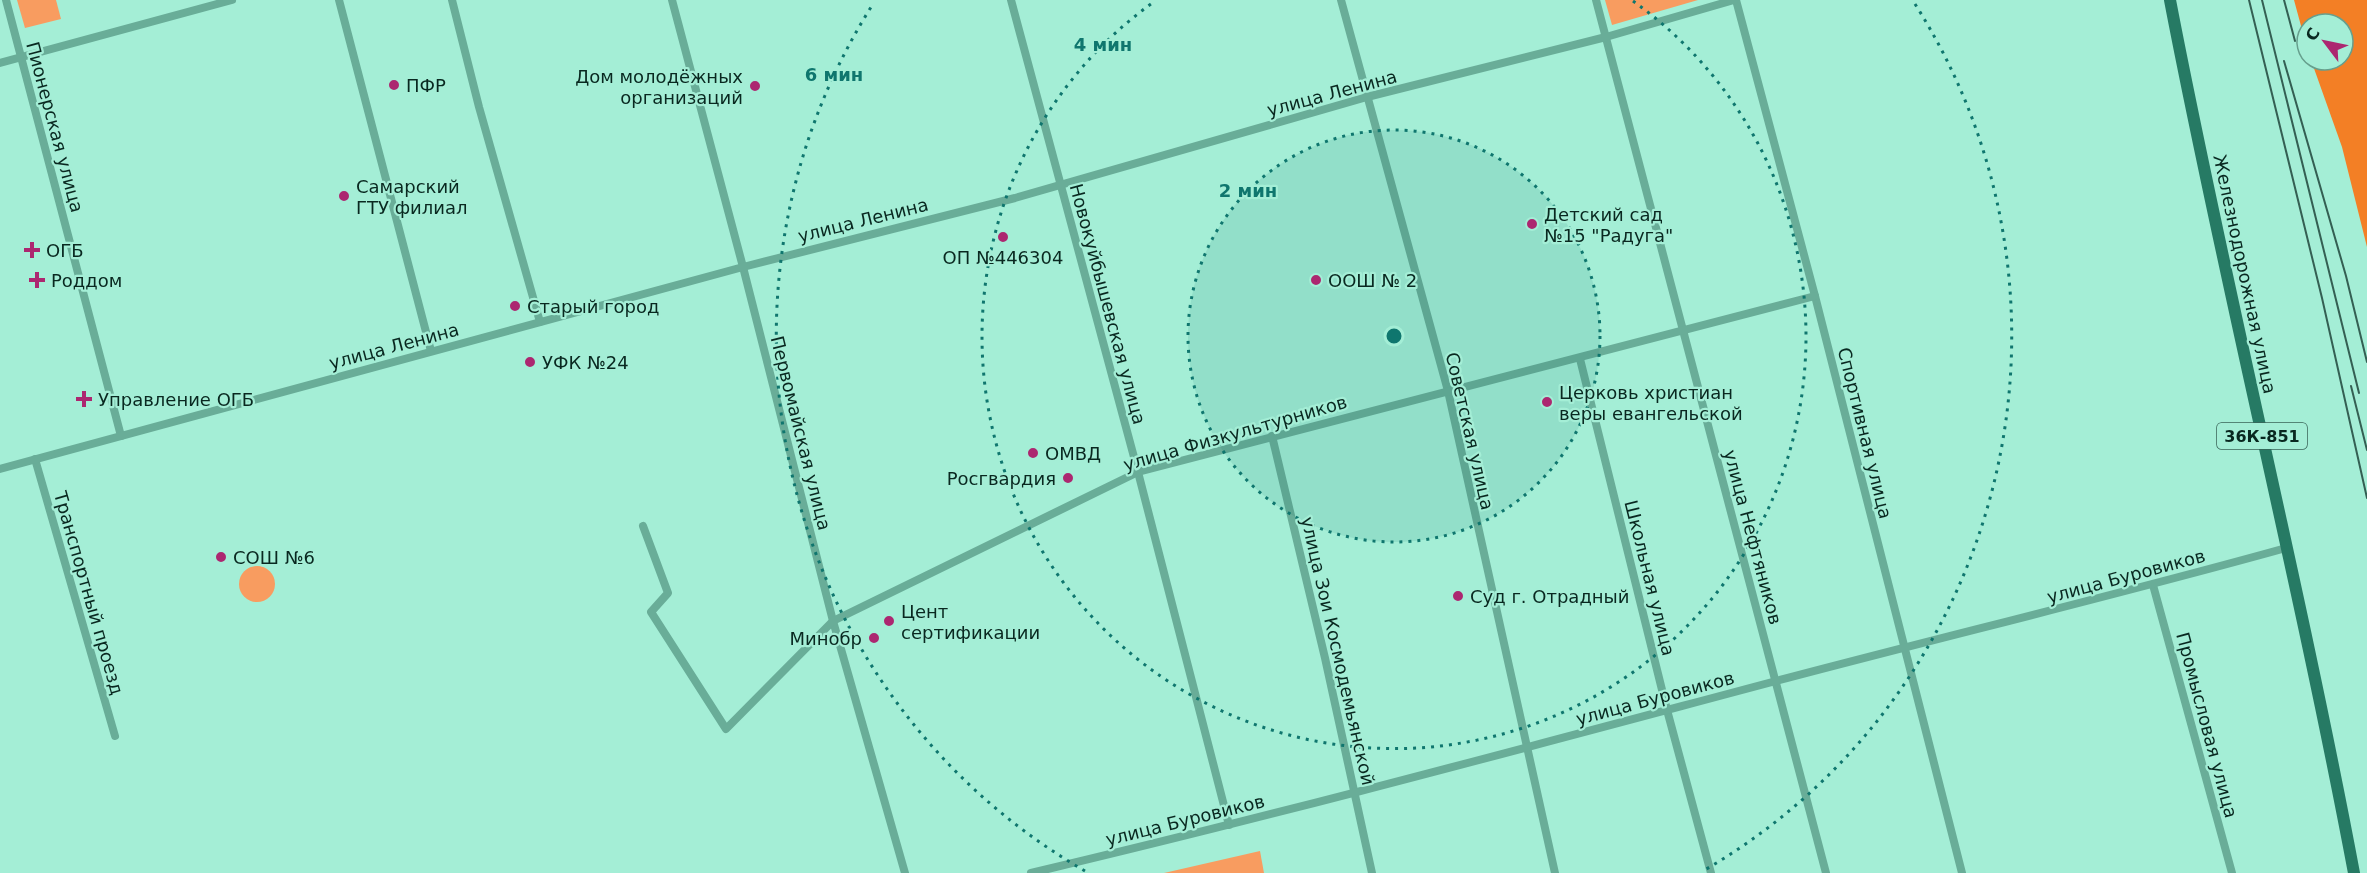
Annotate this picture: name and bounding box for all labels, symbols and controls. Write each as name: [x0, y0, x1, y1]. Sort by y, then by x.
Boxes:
north arrow: [2295, 12, 2355, 72]
text: С: [2302, 24, 2324, 44]
text: 4 мин: [1074, 34, 1132, 55]
street label: Пионерская улица: [22, 39, 88, 215]
text: 6 мин: [805, 64, 863, 85]
place label: Дом молодёжных организаций: [575, 66, 743, 108]
street label: улица Ленина: [1265, 66, 1399, 120]
place label: ПФР: [406, 75, 446, 96]
marker: ПФР: [387, 78, 401, 92]
marker: Дом молодёжных организаций: [748, 79, 762, 93]
street label: Железнодорожная улица: [2209, 152, 2281, 396]
place label: Самарский ГТУ филиал: [356, 176, 468, 218]
text: 2 мин: [1219, 180, 1277, 201]
street label: Новокуйбышевская улица: [1066, 181, 1150, 427]
marker: Самарский ГТУ филиал: [337, 189, 351, 203]
street label: улица Ленина: [796, 194, 930, 246]
place label: Детский сад №15 "Радуга": [1544, 204, 1673, 246]
marker: Детский сад №15 "Радуга": [1525, 217, 1539, 231]
marker: ОП №446304: [996, 230, 1010, 244]
place label: ОГБ: [46, 240, 84, 261]
marker: ОГБ: [23, 241, 41, 259]
place label: ОП №446304: [943, 247, 1063, 268]
place label: Роддом: [51, 270, 122, 291]
place label: ООШ № 2: [1328, 270, 1417, 291]
marker: Роддом: [28, 271, 46, 289]
marker: ООШ № 2: [1309, 273, 1323, 287]
place label: Старый город: [527, 296, 660, 317]
marker: Старый город: [508, 299, 522, 313]
street label: улица Ленина: [327, 319, 461, 373]
centre of rings: [1384, 326, 1404, 346]
street label: Первомайская улица: [767, 334, 835, 532]
street label: Спортивная улица: [1834, 345, 1896, 521]
street label: Советская улица: [1442, 350, 1498, 512]
place label: УФК №24: [542, 352, 629, 373]
marker: УФК №24: [523, 355, 537, 369]
place label: Церковь христиан веры евангельской: [1559, 382, 1743, 424]
place label: Управление ОГБ: [98, 389, 254, 410]
marker: Управление ОГБ: [75, 390, 93, 408]
street label: улица Физкультурников: [1121, 391, 1349, 475]
marker: Церковь христиан веры евангельской: [1540, 395, 1554, 409]
road number: 36К-851: [2217, 423, 2307, 449]
place label: ОМВД: [1045, 443, 1101, 464]
marker: ОМВД: [1026, 446, 1040, 460]
street label: улица Нефтяников: [1720, 447, 1786, 627]
place label: Росгвардия: [947, 468, 1056, 489]
marker: Росгвардия: [1061, 471, 1075, 485]
street label: Транспортный проезд: [50, 488, 128, 697]
street label: Школьная улица: [1620, 498, 1680, 658]
street label: улица Зои Космодемьянской: [1297, 515, 1379, 787]
street label: улица Буровиков: [2045, 545, 2207, 607]
place label: СОШ №6: [233, 547, 315, 568]
marker: СОШ №6: [214, 550, 228, 564]
place label: Суд г. Отрадный: [1470, 586, 1630, 607]
marker: Суд г. Отрадный: [1451, 589, 1465, 603]
place label: Цент сертификации: [901, 601, 1040, 643]
marker: Цент сертификации: [882, 614, 896, 628]
place label: Минобр: [789, 628, 862, 649]
street label: Промысловая улица: [2172, 630, 2242, 820]
marker: Минобр: [867, 631, 881, 645]
street label: улица Буровиков: [1574, 667, 1736, 729]
street label: улица Буровиков: [1103, 790, 1267, 850]

